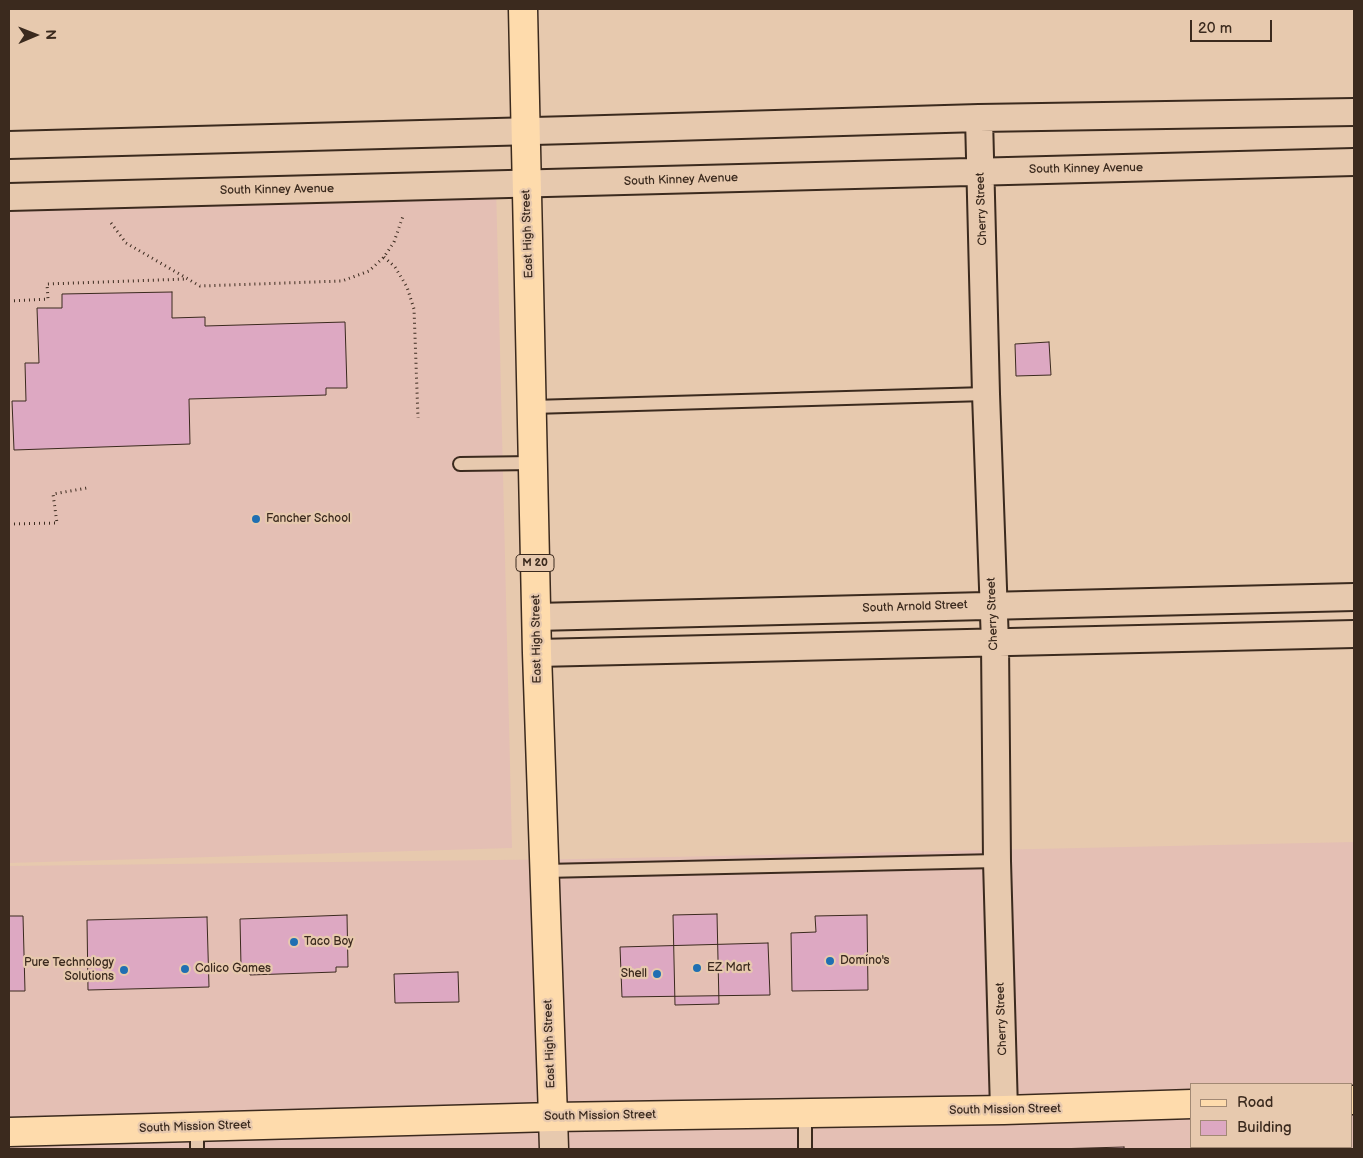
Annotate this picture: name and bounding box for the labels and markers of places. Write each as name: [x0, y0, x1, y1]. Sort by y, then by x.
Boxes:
place label: Fancher School: [266, 512, 351, 526]
marker: Fancher School: [250, 513, 262, 525]
place label: Taco Boy: [304, 935, 353, 949]
marker: Taco Boy: [288, 936, 300, 948]
place label: Domino's: [840, 954, 889, 968]
marker: Domino's: [824, 955, 836, 967]
place label: Pure Technology Solutions: [24, 956, 114, 984]
place label: EZ Mart: [707, 961, 751, 975]
place label: Calico Games: [195, 962, 271, 976]
marker: EZ Mart: [691, 962, 703, 974]
marker: Calico Games: [179, 963, 191, 975]
marker: Pure Technology Solutions: [118, 964, 130, 976]
place label: Shell: [621, 967, 647, 981]
marker: Shell: [651, 968, 663, 980]

